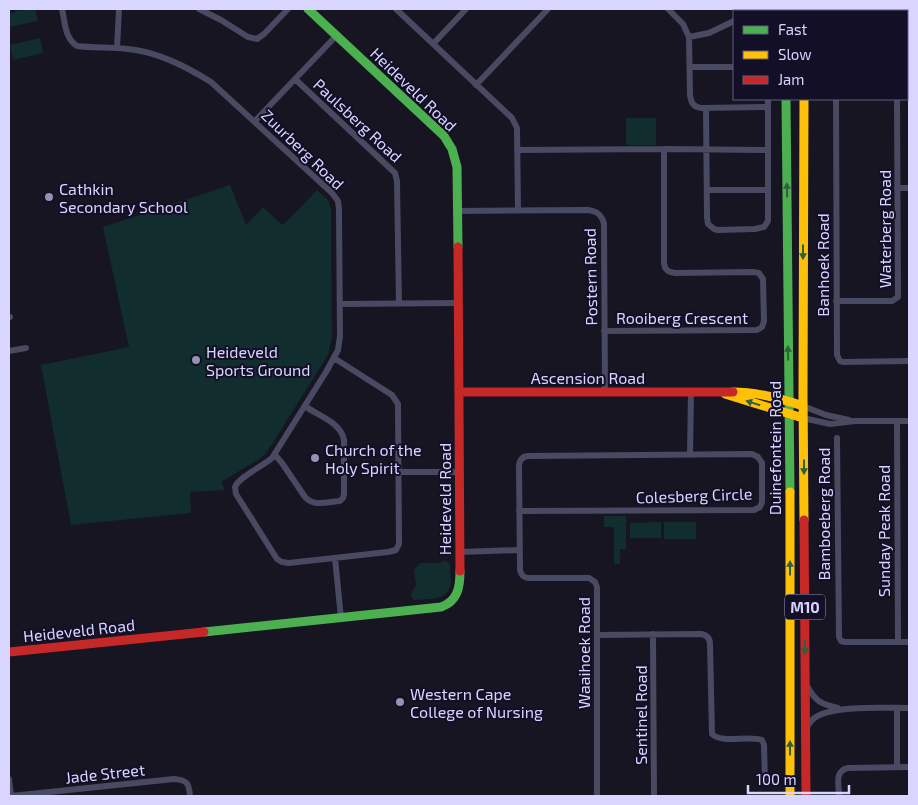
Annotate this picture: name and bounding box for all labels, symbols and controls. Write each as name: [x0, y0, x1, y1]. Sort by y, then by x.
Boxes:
legend: [733, 10, 908, 100]
text: Fast: [778, 20, 808, 38]
street label: Heideveld Road: [367, 43, 461, 135]
text: Slow: [778, 45, 812, 63]
text: Jam: [778, 70, 804, 88]
street label: Paulsberg Road: [310, 74, 406, 166]
street label: Zuurberg Road: [258, 105, 348, 193]
street label: Waterberg Road: [875, 170, 894, 288]
place label: Cathkin Secondary School: [59, 179, 188, 216]
one-way arrow: [783, 182, 791, 198]
marker: Cathkin Secondary School: [43, 191, 55, 203]
street label: Banhoek Road: [813, 213, 832, 317]
street label: Postern Road: [580, 228, 600, 326]
one-way arrow: [799, 245, 807, 261]
street label: Rooiberg Crescent: [616, 308, 748, 327]
place label: Heideveld Sports Ground: [206, 342, 310, 379]
one-way arrow: [784, 344, 792, 360]
marker: Heideveld Sports Ground: [190, 354, 202, 366]
street label: Ascension Road: [531, 368, 645, 387]
street label: Duinefontein Road: [765, 381, 784, 515]
one-way arrow: [746, 399, 761, 407]
place label: Church of the Holy Spirit: [325, 440, 422, 477]
street label: Heideveld Road: [435, 443, 454, 555]
street label: Bamboeberg Road: [814, 448, 833, 580]
marker: Church of the Holy Spirit: [309, 452, 321, 464]
one-way arrow: [800, 459, 808, 475]
street label: Sunday Peak Road: [874, 465, 893, 597]
street label: Colesberg Circle: [635, 483, 753, 507]
one-way arrow: [786, 559, 794, 575]
road number: M10: [785, 594, 825, 620]
street label: Waaihoek Road: [574, 597, 593, 709]
street label: Heideveld Road: [22, 615, 136, 645]
one-way arrow: [801, 639, 809, 655]
street label: Sentinel Road: [631, 665, 650, 765]
place label: Western Cape College of Nursing: [410, 684, 543, 721]
marker: Western Cape College of Nursing: [394, 696, 406, 708]
one-way arrow: [786, 739, 794, 755]
street label: Jade Street: [64, 759, 146, 787]
scale bar: [748, 762, 849, 794]
text: 100 m: [756, 770, 797, 788]

